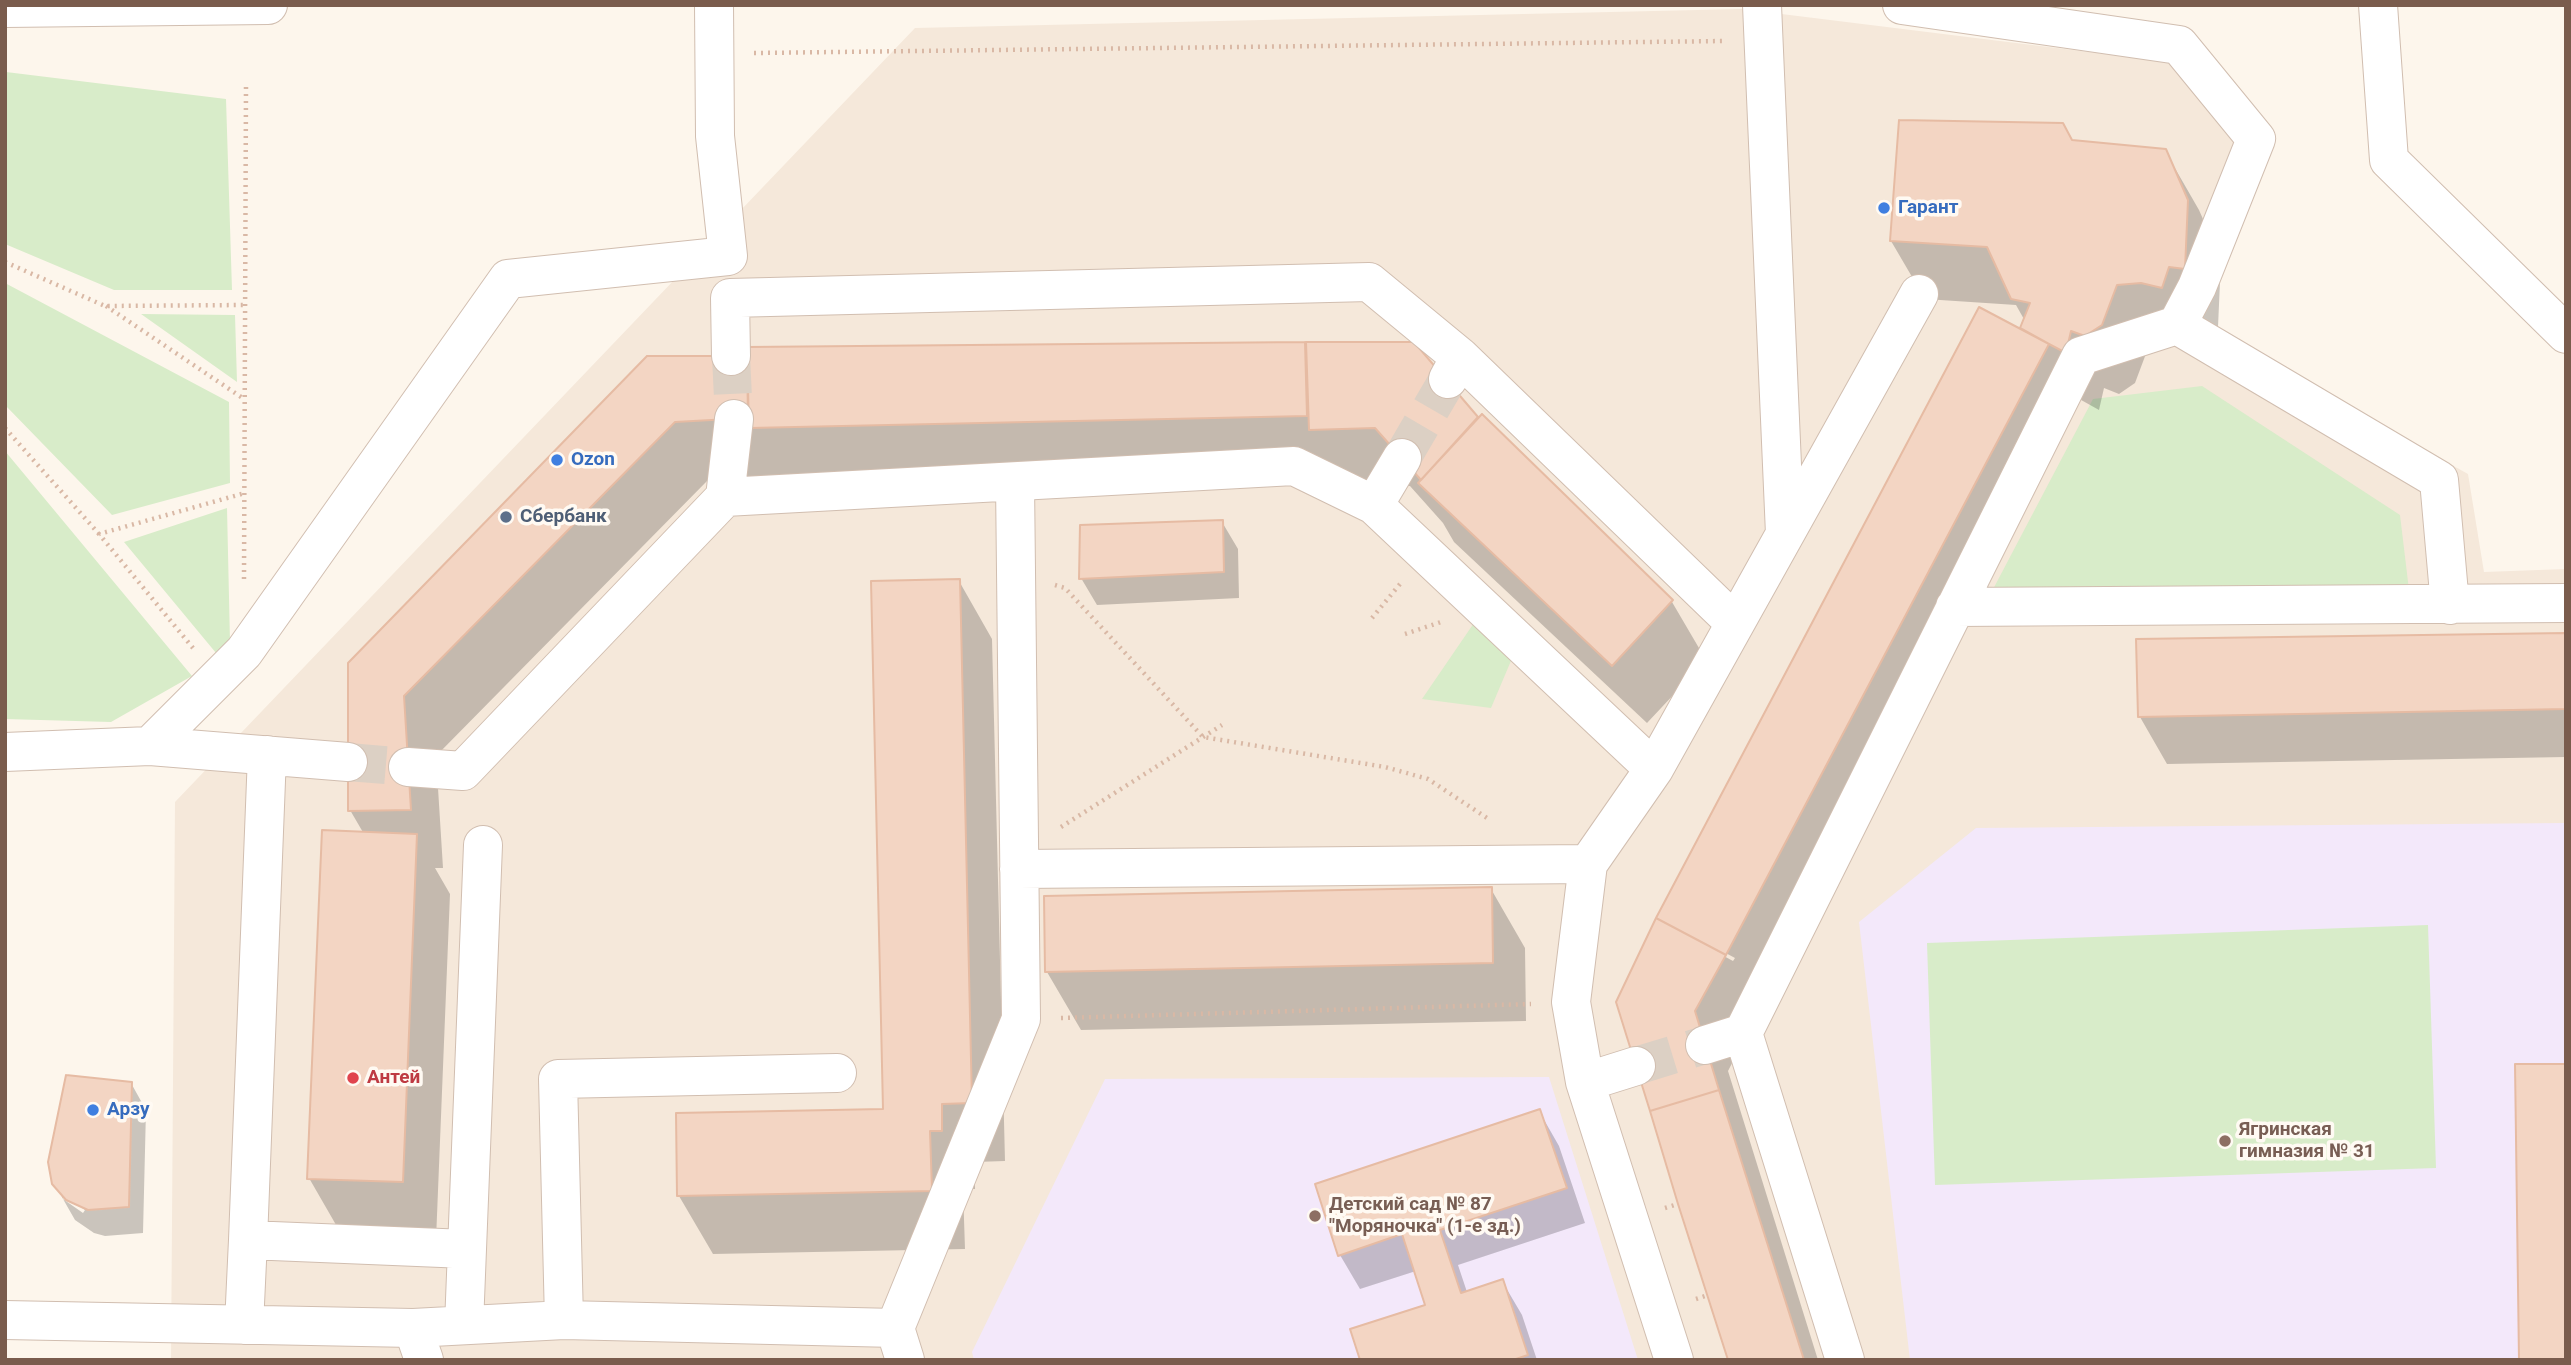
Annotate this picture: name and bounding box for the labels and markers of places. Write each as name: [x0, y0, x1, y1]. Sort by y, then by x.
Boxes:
place label: Гарант: [1898, 197, 1958, 219]
marker: Гарант: [1876, 200, 1892, 216]
place label: Ozon: [571, 449, 615, 471]
marker: Ozon: [549, 452, 565, 468]
place label: Сбербанк: [520, 506, 607, 528]
marker: Сбербанк: [498, 509, 514, 525]
place label: Антей: [367, 1067, 420, 1089]
marker: Антей: [345, 1070, 361, 1086]
place label: Арзу: [107, 1099, 149, 1121]
marker: Арзу: [85, 1102, 101, 1118]
place label: Ягринская гимназия № 31: [2239, 1119, 2375, 1163]
marker: Ягринская гимназия № 31: [2217, 1133, 2233, 1149]
place label: Детский сад № 87 "Моряночка" (1-е зд.): [1329, 1194, 1521, 1238]
marker: Детский сад № 87 "Моряночка" (1-е зд.): [1307, 1208, 1323, 1224]

